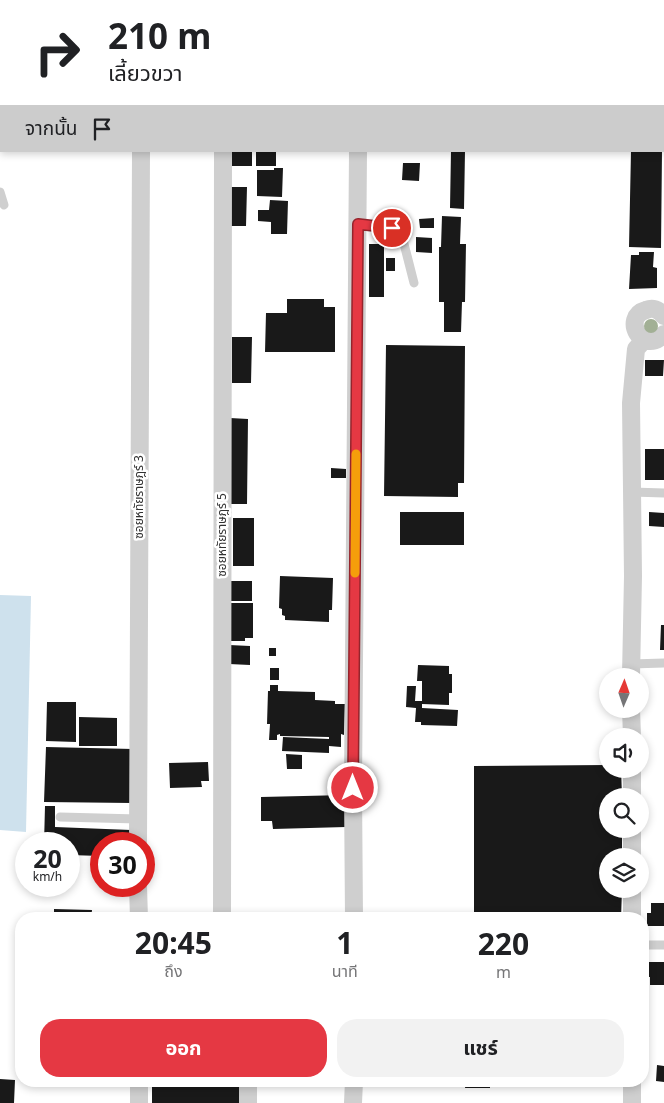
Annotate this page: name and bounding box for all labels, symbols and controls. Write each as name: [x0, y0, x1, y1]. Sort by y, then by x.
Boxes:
text: 210 m: [108, 12, 211, 59]
icon: right: [25, 20, 90, 85]
text: เลี้ยวขวา: [108, 57, 183, 87]
text: จากนั้น: [25, 115, 78, 141]
icon: arrive: [88, 115, 116, 143]
pin: [371, 207, 413, 249]
icon: arrive: [378, 214, 406, 242]
street label: ซอยหทัยราษฎร์ 3: [130, 455, 147, 539]
street label: ซอยหทัยราษฎร์ 5: [213, 493, 230, 577]
north arrow: [599, 668, 649, 718]
map controls: [599, 668, 649, 898]
button: sound: [599, 728, 649, 778]
position arrow: [326, 761, 378, 813]
button: search: [599, 788, 649, 838]
speed limit sign: 30: [90, 832, 155, 897]
text: 20: [33, 841, 62, 875]
button: layers: [599, 848, 649, 898]
text: km/h: [33, 868, 62, 885]
text: 20:45: [135, 922, 212, 963]
text: 1: [336, 922, 353, 963]
text: 220: [478, 923, 529, 964]
text: ถึง: [164, 960, 183, 982]
text: นาที: [332, 960, 358, 982]
text: m: [496, 961, 511, 983]
button: ออก: [40, 1019, 327, 1077]
button: แชร์: [337, 1019, 624, 1077]

